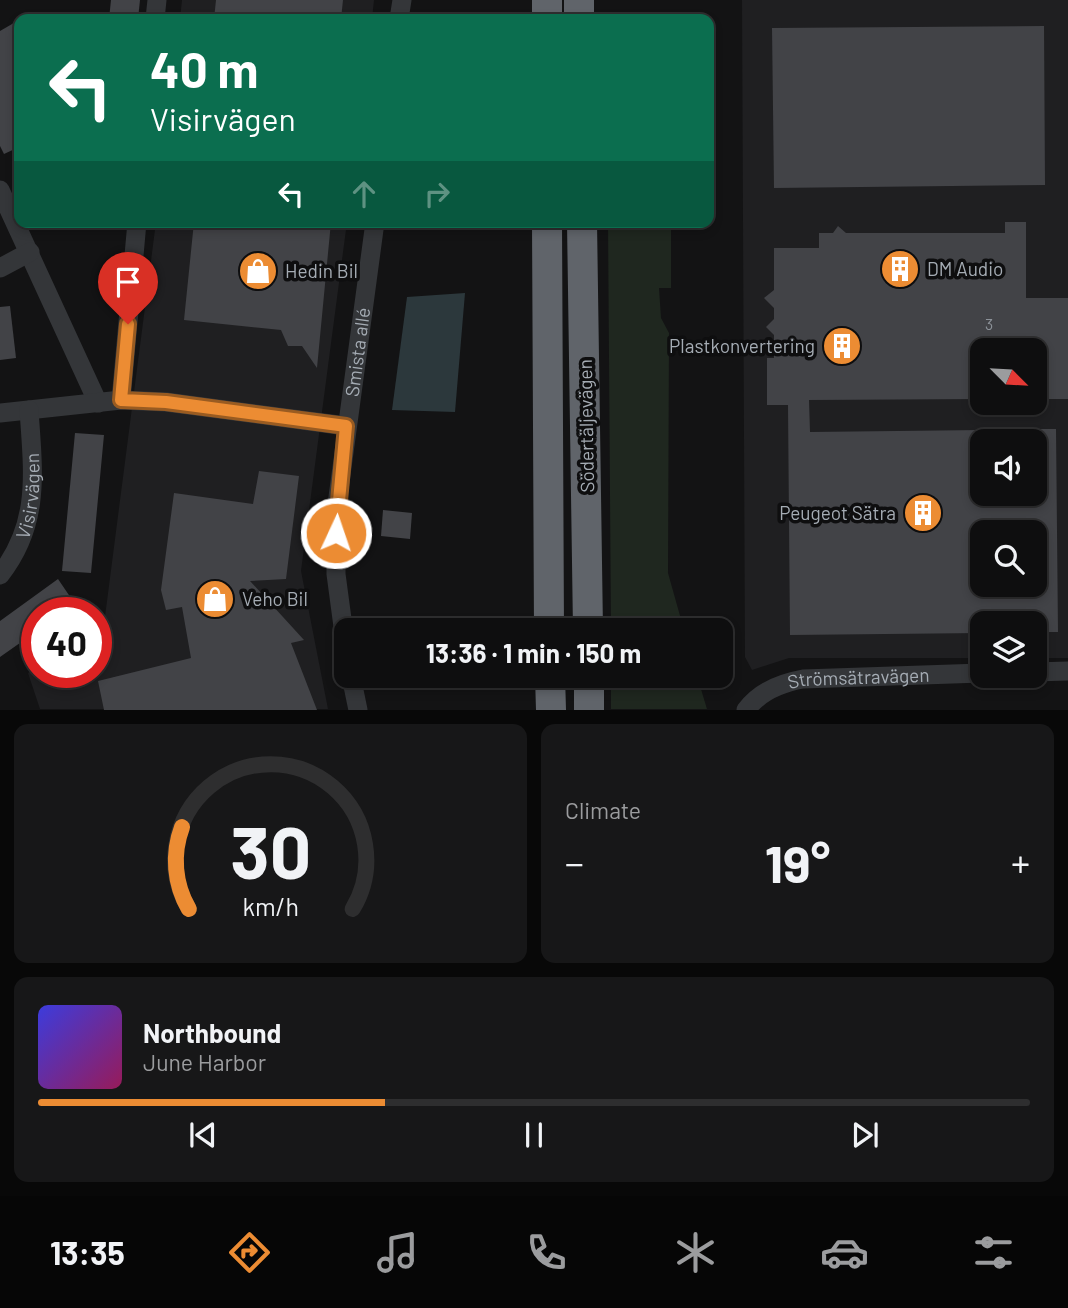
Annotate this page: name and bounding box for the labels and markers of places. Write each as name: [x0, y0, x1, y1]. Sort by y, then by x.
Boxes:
building icon: DM Audio: [879, 248, 921, 290]
shop icon: Hedin Bil: [237, 250, 279, 292]
pin: [98, 252, 158, 324]
place label: DM Audio: [927, 257, 1003, 280]
place label: Hedin Bil: [285, 259, 358, 282]
building icon: Plastkonvertering: [821, 325, 863, 367]
place label: Plastkonvertering: [669, 334, 815, 357]
building icon: Peugeot Sätra: [902, 492, 944, 534]
place label: Peugeot Sätra: [779, 501, 896, 524]
shop icon: Veho Bil: [194, 578, 236, 620]
place label: Veho Bil: [242, 587, 308, 610]

